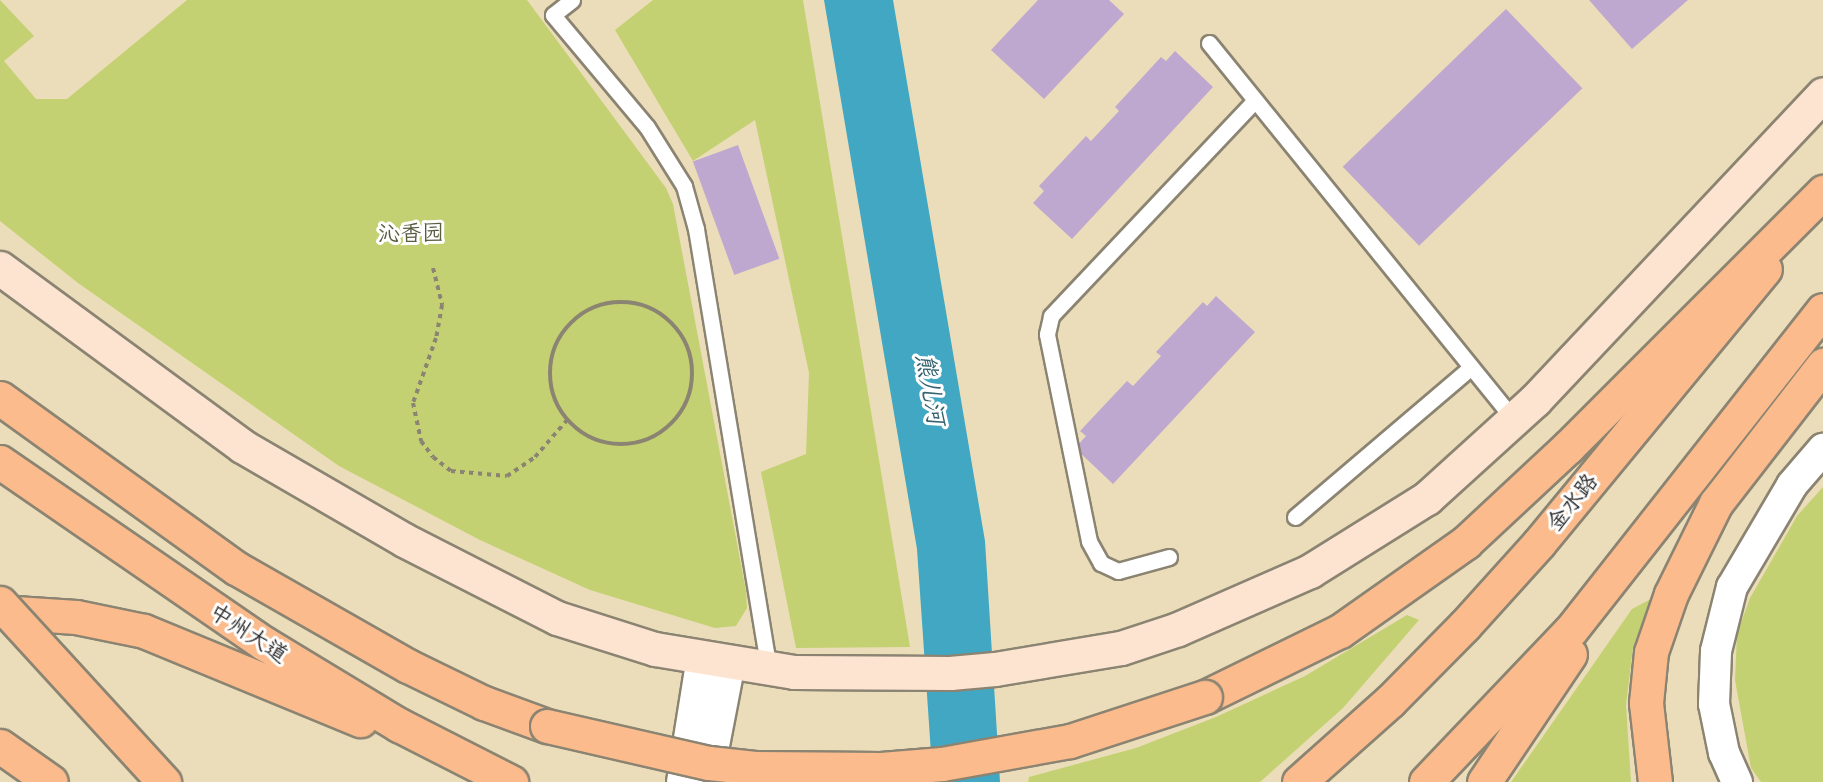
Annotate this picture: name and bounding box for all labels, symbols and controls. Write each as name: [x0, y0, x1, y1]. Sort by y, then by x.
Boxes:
park label: 沁香园: [378, 220, 444, 246]
water label: 熊儿河: [911, 351, 951, 427]
street label: 金水路: [1541, 468, 1603, 536]
street label: 中州大道: [205, 598, 293, 668]

